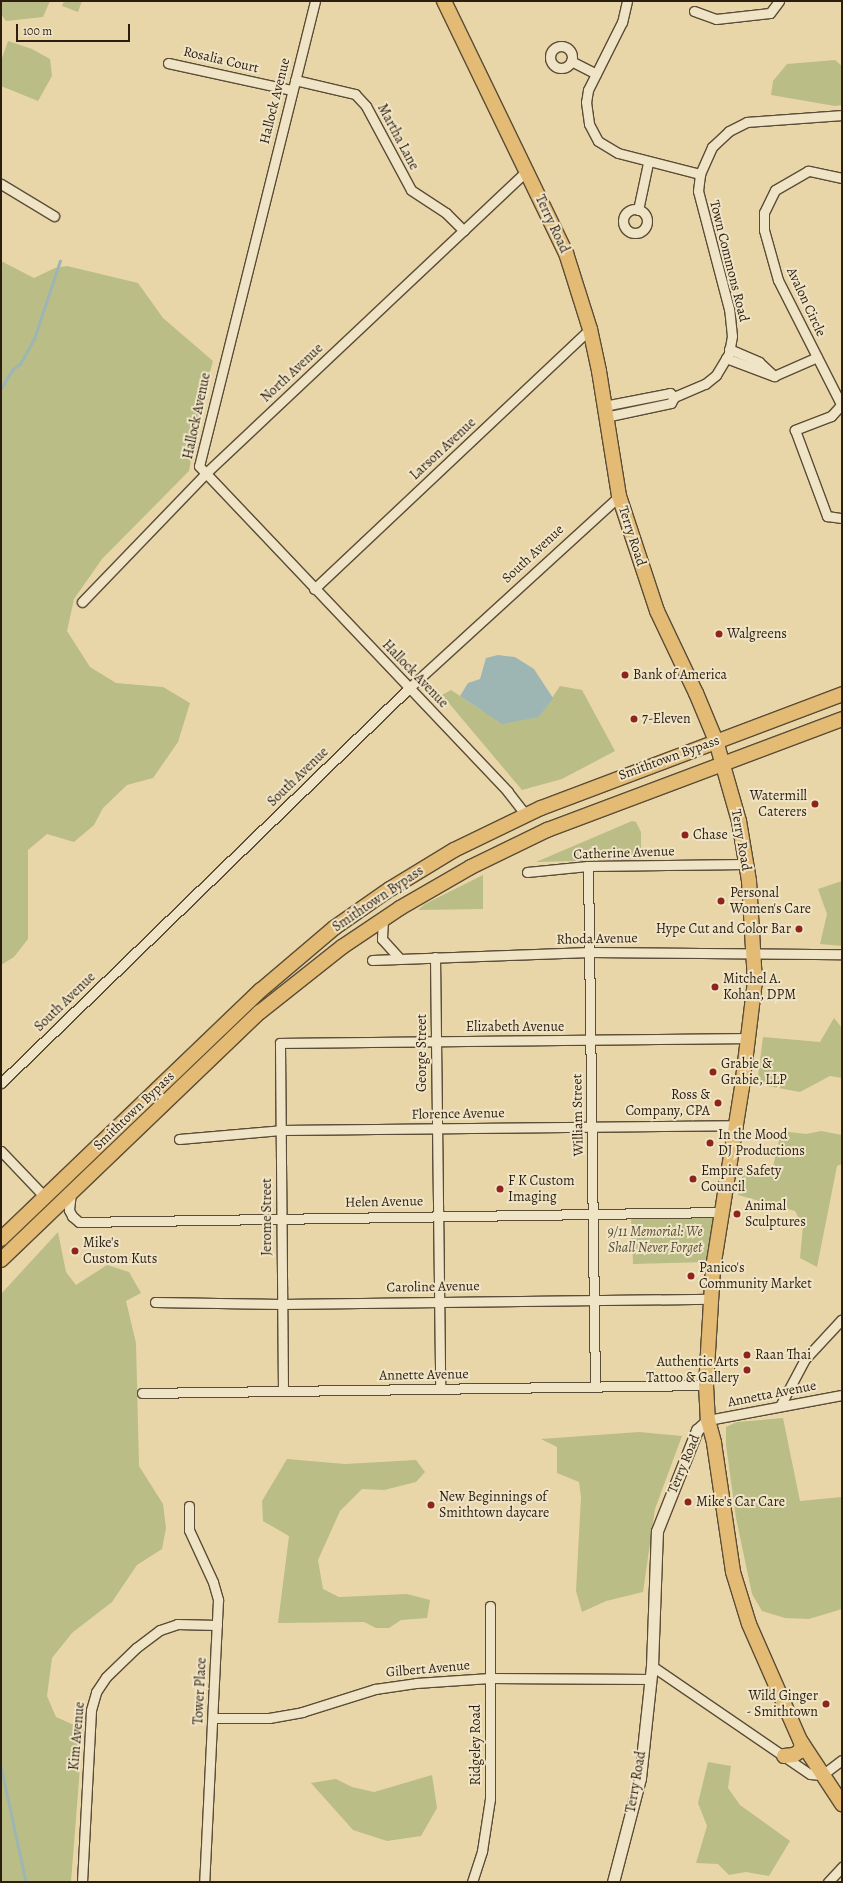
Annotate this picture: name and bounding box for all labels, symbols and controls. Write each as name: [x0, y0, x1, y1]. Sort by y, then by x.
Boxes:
scale bar: [18, 16, 132, 42]
text: 100 m: [23, 23, 52, 39]
street label: Rosalia Court: [182, 43, 260, 77]
street label: Hallock Avenue: [256, 56, 294, 146]
street label: Martha Lane: [374, 101, 422, 173]
street label: Terry Road: [531, 192, 573, 256]
street label: Town Commons Road: [706, 198, 752, 324]
street label: Avalon Circle: [783, 265, 829, 339]
street label: North Avenue: [257, 340, 327, 406]
street label: Hallock Avenue: [180, 371, 214, 461]
street label: Larson Avenue: [407, 414, 479, 484]
street label: Terry Road: [614, 504, 650, 568]
street label: South Avenue: [499, 521, 567, 587]
place label: Walgreens: [727, 626, 787, 642]
marker: Walgreens: [714, 629, 724, 639]
street label: Hallock Avenue: [378, 637, 452, 711]
place label: Bank of America: [633, 667, 727, 683]
marker: Bank of America: [620, 670, 630, 680]
place label: 7-Eleven: [642, 711, 691, 727]
marker: 7-Eleven: [629, 714, 639, 724]
street label: Smithtown Bypass: [616, 732, 722, 784]
street label: South Avenue: [264, 744, 332, 810]
place label: Watermill Caterers: [750, 788, 807, 820]
marker: Watermill Caterers: [810, 799, 820, 809]
street label: Terry Road: [727, 808, 755, 872]
place label: Chase: [693, 827, 728, 843]
marker: Chase: [680, 830, 690, 840]
street label: Catherine Avenue: [573, 843, 675, 863]
street label: Smithtown Bypass: [329, 862, 427, 936]
place label: Personal Women's Care: [730, 885, 811, 918]
marker: Personal Women's Care: [715, 895, 727, 907]
place label: Hype Cut and Color Bar: [656, 921, 791, 937]
marker: Hype Cut and Color Bar: [794, 924, 804, 934]
street label: Rhoda Avenue: [556, 930, 638, 948]
street label: South Avenue: [31, 969, 99, 1035]
place label: Mitchel A. Kohan, DPM: [723, 971, 796, 1004]
marker: Mitchel A. Kohan, DPM: [710, 982, 720, 992]
street label: George Street: [414, 1014, 430, 1092]
street label: Elizabeth Avenue: [466, 1019, 564, 1035]
place label: Grabie & Grabie, LLP: [721, 1056, 787, 1088]
marker: Grabie & Grabie, LLP: [708, 1067, 718, 1077]
street label: Smithtown Bypass: [90, 1068, 178, 1154]
street label: William Street: [569, 1074, 587, 1156]
place label: Ross & Company, CPA: [625, 1087, 710, 1120]
marker: Ross & Company, CPA: [713, 1098, 723, 1108]
street label: Florence Avenue: [411, 1105, 505, 1123]
place label: In the Mood DJ Productions: [718, 1127, 805, 1160]
marker: In the Mood DJ Productions: [705, 1138, 715, 1148]
place label: Empire Safety Council: [701, 1163, 781, 1196]
place label: F K Custom Imaging: [508, 1173, 575, 1206]
marker: Empire Safety Council: [688, 1174, 698, 1184]
street label: Jerome Street: [259, 1178, 275, 1256]
marker: F K Custom Imaging: [495, 1184, 505, 1194]
street label: Helen Avenue: [345, 1193, 423, 1211]
place label: Animal Sculptures: [745, 1198, 806, 1230]
marker: Animal Sculptures: [732, 1209, 742, 1219]
park label: 9/11 Memorial: We Shall Never Forget: [607, 1224, 703, 1256]
place label: Mike's Custom Kuts: [83, 1235, 157, 1268]
marker: Mike's Custom Kuts: [70, 1246, 80, 1256]
place label: Panico's Community Market: [699, 1260, 812, 1292]
marker: Panico's Community Market: [686, 1271, 696, 1281]
street label: Caroline Avenue: [386, 1278, 480, 1296]
place label: Raan Thai: [755, 1347, 811, 1363]
marker: Raan Thai: [742, 1350, 752, 1360]
place label: Authentic Arts Tattoo & Gallery: [646, 1354, 739, 1386]
marker: Authentic Arts Tattoo & Gallery: [742, 1365, 752, 1375]
street label: Annette Avenue: [379, 1366, 469, 1384]
street label: Annetta Avenue: [726, 1377, 818, 1411]
street label: Terry Road: [664, 1432, 704, 1496]
place label: New Beginnings of Smithtown daycare: [439, 1489, 549, 1522]
place label: Mike's Car Care: [696, 1494, 785, 1510]
marker: Mike's Car Care: [683, 1497, 693, 1507]
marker: New Beginnings of Smithtown daycare: [426, 1500, 436, 1510]
street label: Tower Place: [190, 1657, 210, 1725]
street label: Gilbert Avenue: [385, 1657, 471, 1681]
place label: Wild Ginger - Smithtown: [746, 1688, 818, 1720]
marker: Wild Ginger - Smithtown: [821, 1699, 831, 1709]
street label: Kim Avenue: [66, 1701, 88, 1771]
street label: Ridgeley Road: [468, 1704, 484, 1786]
street label: Terry Road: [622, 1750, 650, 1814]

